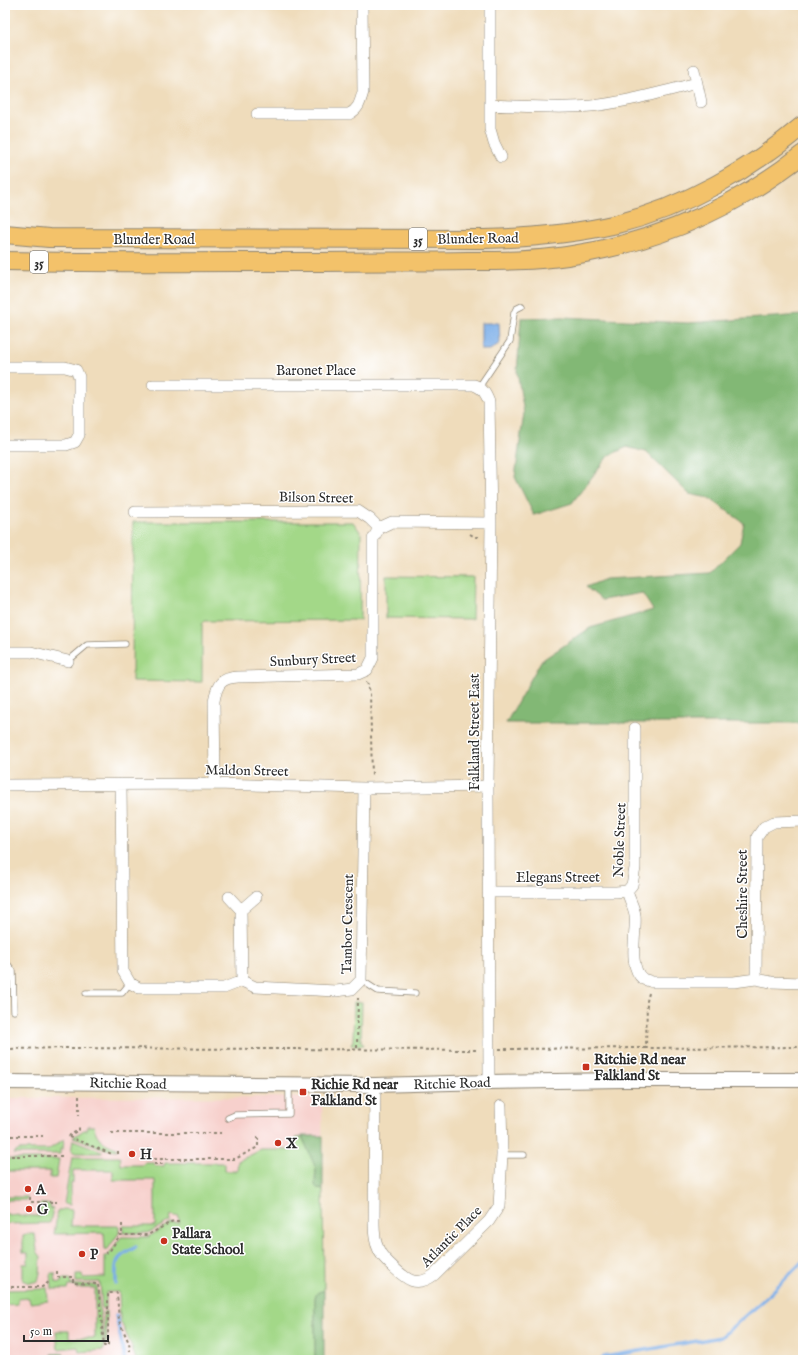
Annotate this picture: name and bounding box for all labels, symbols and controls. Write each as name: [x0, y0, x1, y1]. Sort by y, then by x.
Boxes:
road number: 35: [409, 228, 427, 250]
street label: Blunder Road: [437, 229, 519, 249]
street label: Blunder Road: [113, 231, 195, 249]
road number: 35: [30, 251, 48, 273]
street label: Baronet Place: [276, 362, 357, 380]
street label: Bilson Street: [279, 488, 354, 508]
street label: Sunbury Street: [269, 649, 357, 671]
street label: Falkland Street East: [466, 673, 484, 791]
street label: Maldon Street: [205, 761, 289, 781]
street label: Noble Street: [610, 802, 630, 878]
street label: Cheshire Street: [734, 849, 752, 939]
street label: Elegans Street: [516, 869, 600, 887]
street label: Tambor Crescent: [338, 874, 358, 974]
place label: Ritchie Rd near Falkland St: [594, 1051, 687, 1085]
marker: Ritchie Rd near Falkland St: [581, 1062, 591, 1072]
street label: Ritchie Road: [89, 1074, 167, 1094]
street label: Ritchie Road: [413, 1074, 492, 1094]
place label: Richie Rd near Falkland St: [311, 1076, 399, 1110]
marker: Richie Rd near Falkland St: [298, 1087, 308, 1097]
place label: X: [285, 1135, 298, 1153]
marker: X: [273, 1138, 283, 1148]
place label: H: [140, 1146, 152, 1164]
marker: H: [127, 1149, 137, 1159]
place label: A: [35, 1181, 47, 1199]
marker: A: [23, 1184, 33, 1194]
place label: G: [37, 1201, 49, 1219]
street label: Atlantic Place: [417, 1202, 487, 1272]
marker: G: [24, 1204, 34, 1214]
place label: Pallara State School: [172, 1225, 245, 1259]
marker: Pallara State School: [159, 1236, 169, 1246]
place label: P: [90, 1246, 99, 1264]
marker: P: [77, 1249, 87, 1259]
scale bar: [24, 1317, 108, 1343]
text: 50 m: [30, 1324, 52, 1339]

